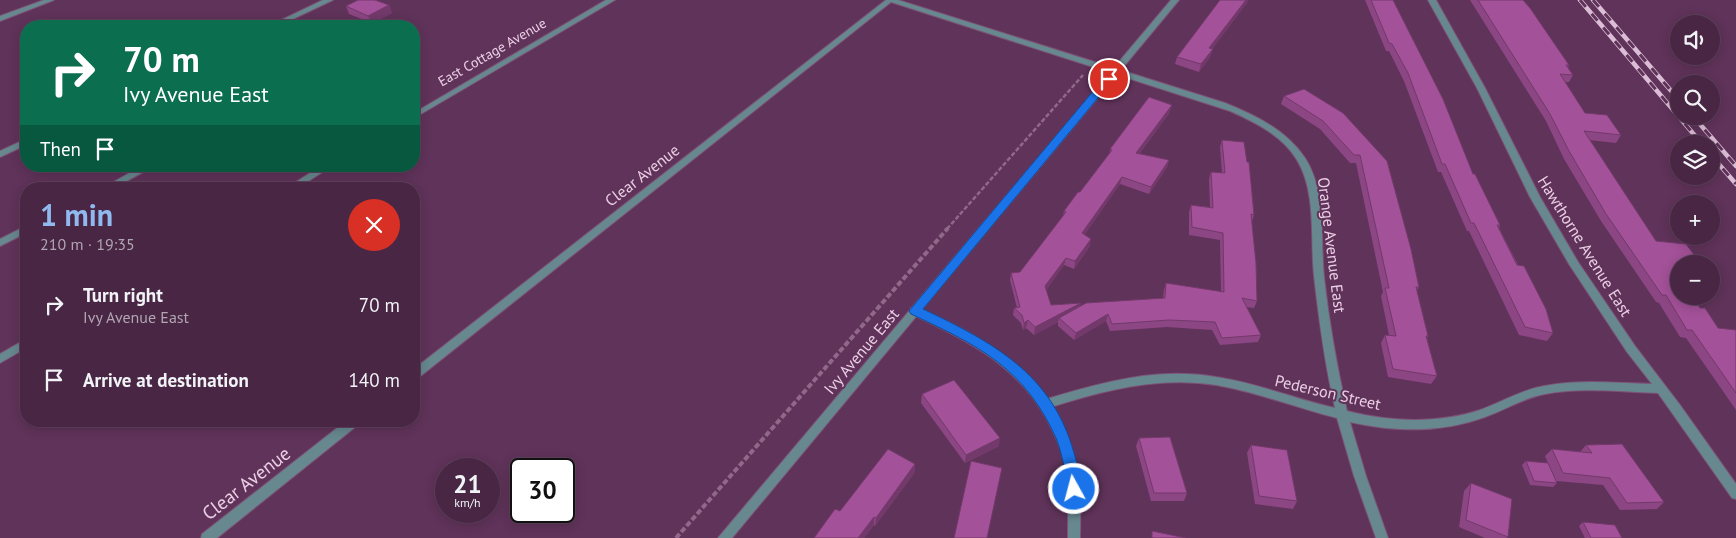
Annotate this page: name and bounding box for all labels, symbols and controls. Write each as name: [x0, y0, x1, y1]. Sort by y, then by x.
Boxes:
street label: East Cottage Avenue: [435, 14, 549, 90]
map controls: [1670, 15, 1720, 305]
button: sound: [1670, 15, 1720, 65]
text: 70 m: [123, 36, 200, 82]
icon: right: [40, 40, 105, 105]
pin: [1088, 58, 1130, 100]
icon: arrive: [1095, 65, 1123, 93]
button: search: [1670, 75, 1720, 125]
text: Ivy Avenue East: [123, 80, 269, 108]
icon: arrive: [91, 135, 119, 163]
button: layers: [1670, 135, 1720, 185]
text: Then: [40, 137, 81, 161]
street label: Clear Avenue: [601, 140, 683, 210]
street label: Hawthorne Avenue East: [1534, 172, 1637, 321]
street label: Orange Avenue East: [1314, 176, 1350, 315]
text: 1 min: [40, 195, 113, 234]
button: +: [1670, 195, 1720, 245]
button: close: [348, 199, 400, 251]
text: 210 m · 19:35: [40, 234, 135, 254]
button: −: [1670, 255, 1720, 305]
text: Turn right: [83, 283, 163, 307]
icon: right: [40, 291, 68, 319]
text: 70 m: [359, 293, 400, 317]
street label: Ivy Avenue East: [819, 304, 903, 398]
text: Ivy Avenue East: [83, 307, 189, 327]
icon: arrive: [40, 366, 68, 394]
text: Arrive at destination: [83, 368, 249, 392]
text: 140 m: [348, 368, 400, 392]
street label: Pederson Street: [1273, 370, 1383, 414]
street label: Clear Avenue: [197, 441, 295, 525]
speed limit sign: 30: [510, 458, 575, 523]
position arrow: [1047, 462, 1099, 514]
text: 21: [453, 468, 482, 500]
text: km/h: [454, 495, 481, 510]

